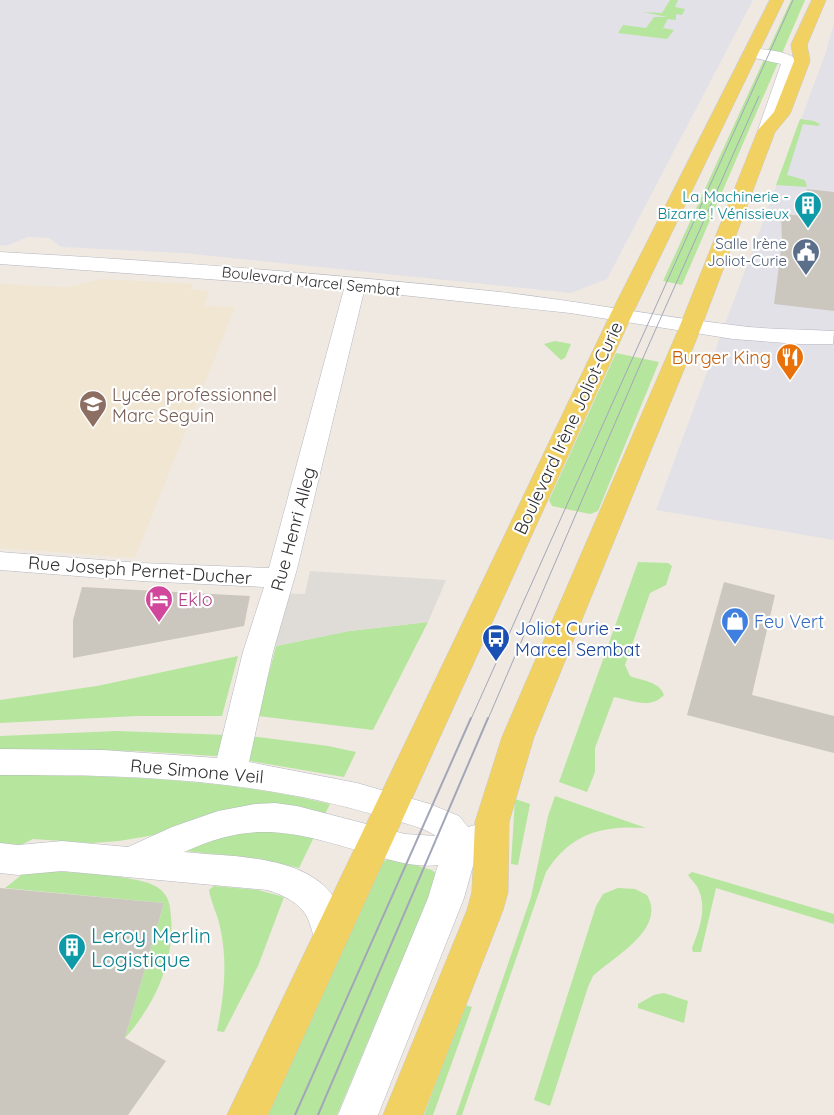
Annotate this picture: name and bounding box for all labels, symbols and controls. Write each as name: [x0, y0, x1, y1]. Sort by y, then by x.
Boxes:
place label: La Machinerie - Bizarre ! Vénissieux: [658, 187, 789, 223]
building icon: La Machinerie - Bizarre ! Vénissieux: [793, 190, 823, 229]
place label: Salle Irène Joliot-Curie: [707, 234, 787, 270]
public building icon: Salle Irène Joliot-Curie: [791, 237, 821, 276]
street label: Boulevard Marcel Sembat: [221, 262, 401, 300]
street label: Boulevard Irène Joliot-Curie: [508, 318, 628, 538]
restaurant icon: Burger King: [775, 342, 805, 381]
place label: Burger King: [672, 346, 771, 369]
place label: Lycée professionnel Marc Seguin: [112, 383, 277, 427]
school or university icon: Lycée professionnel Marc Seguin: [78, 389, 108, 428]
street label: Rue Henri Alleg: [265, 464, 321, 594]
street label: Rue Joseph Pernet-Ducher: [27, 551, 253, 589]
hotel icon: Eklo: [144, 584, 174, 623]
place label: Eklo: [178, 588, 213, 611]
shop icon: Feu Vert: [720, 606, 750, 645]
place label: Feu Vert: [754, 610, 824, 633]
place label: Joliot Curie - Marcel Sembat: [515, 617, 641, 661]
bus stop icon: Joliot Curie - Marcel Sembat: [481, 623, 511, 662]
street label: Rue Simone Veil: [129, 754, 265, 788]
place label: Leroy Merlin Logistique: [91, 922, 211, 972]
building icon: Leroy Merlin Logistique: [57, 932, 87, 971]

